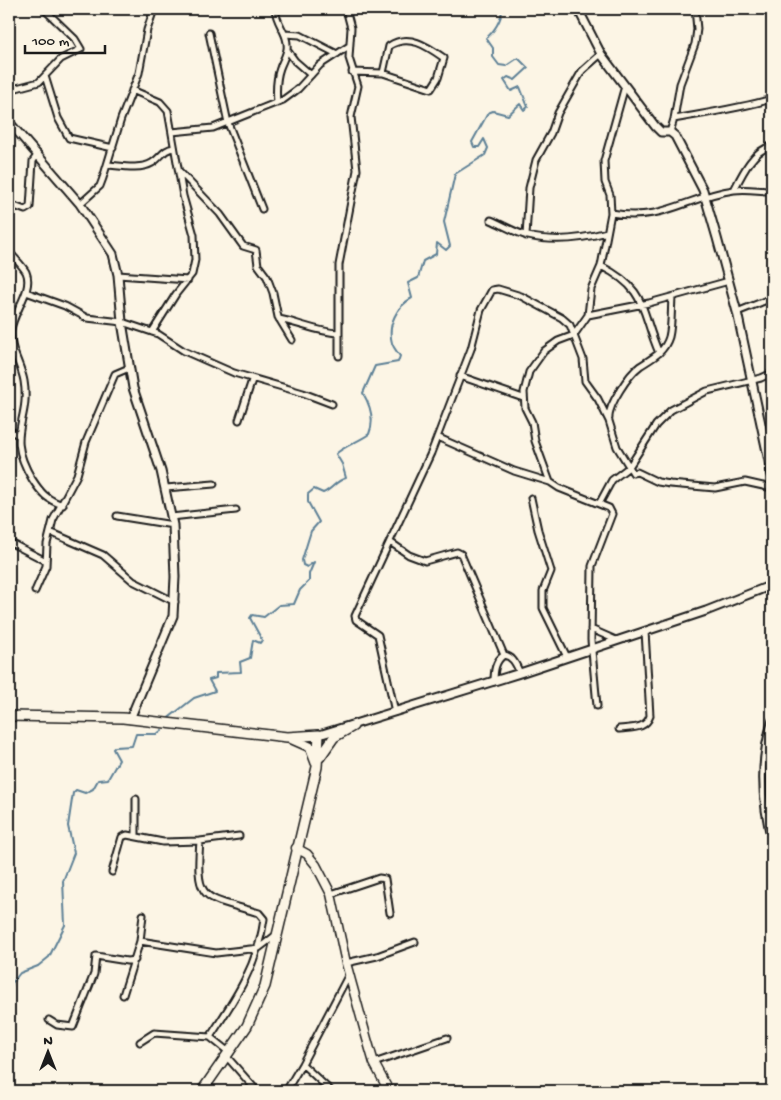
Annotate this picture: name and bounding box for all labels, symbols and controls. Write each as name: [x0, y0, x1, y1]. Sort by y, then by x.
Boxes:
scale bar: [25, 22, 105, 54]
text: 100 m: [31, 33, 70, 51]
north arrow: [22, 1028, 72, 1078]
text: N: [43, 1033, 53, 1050]

